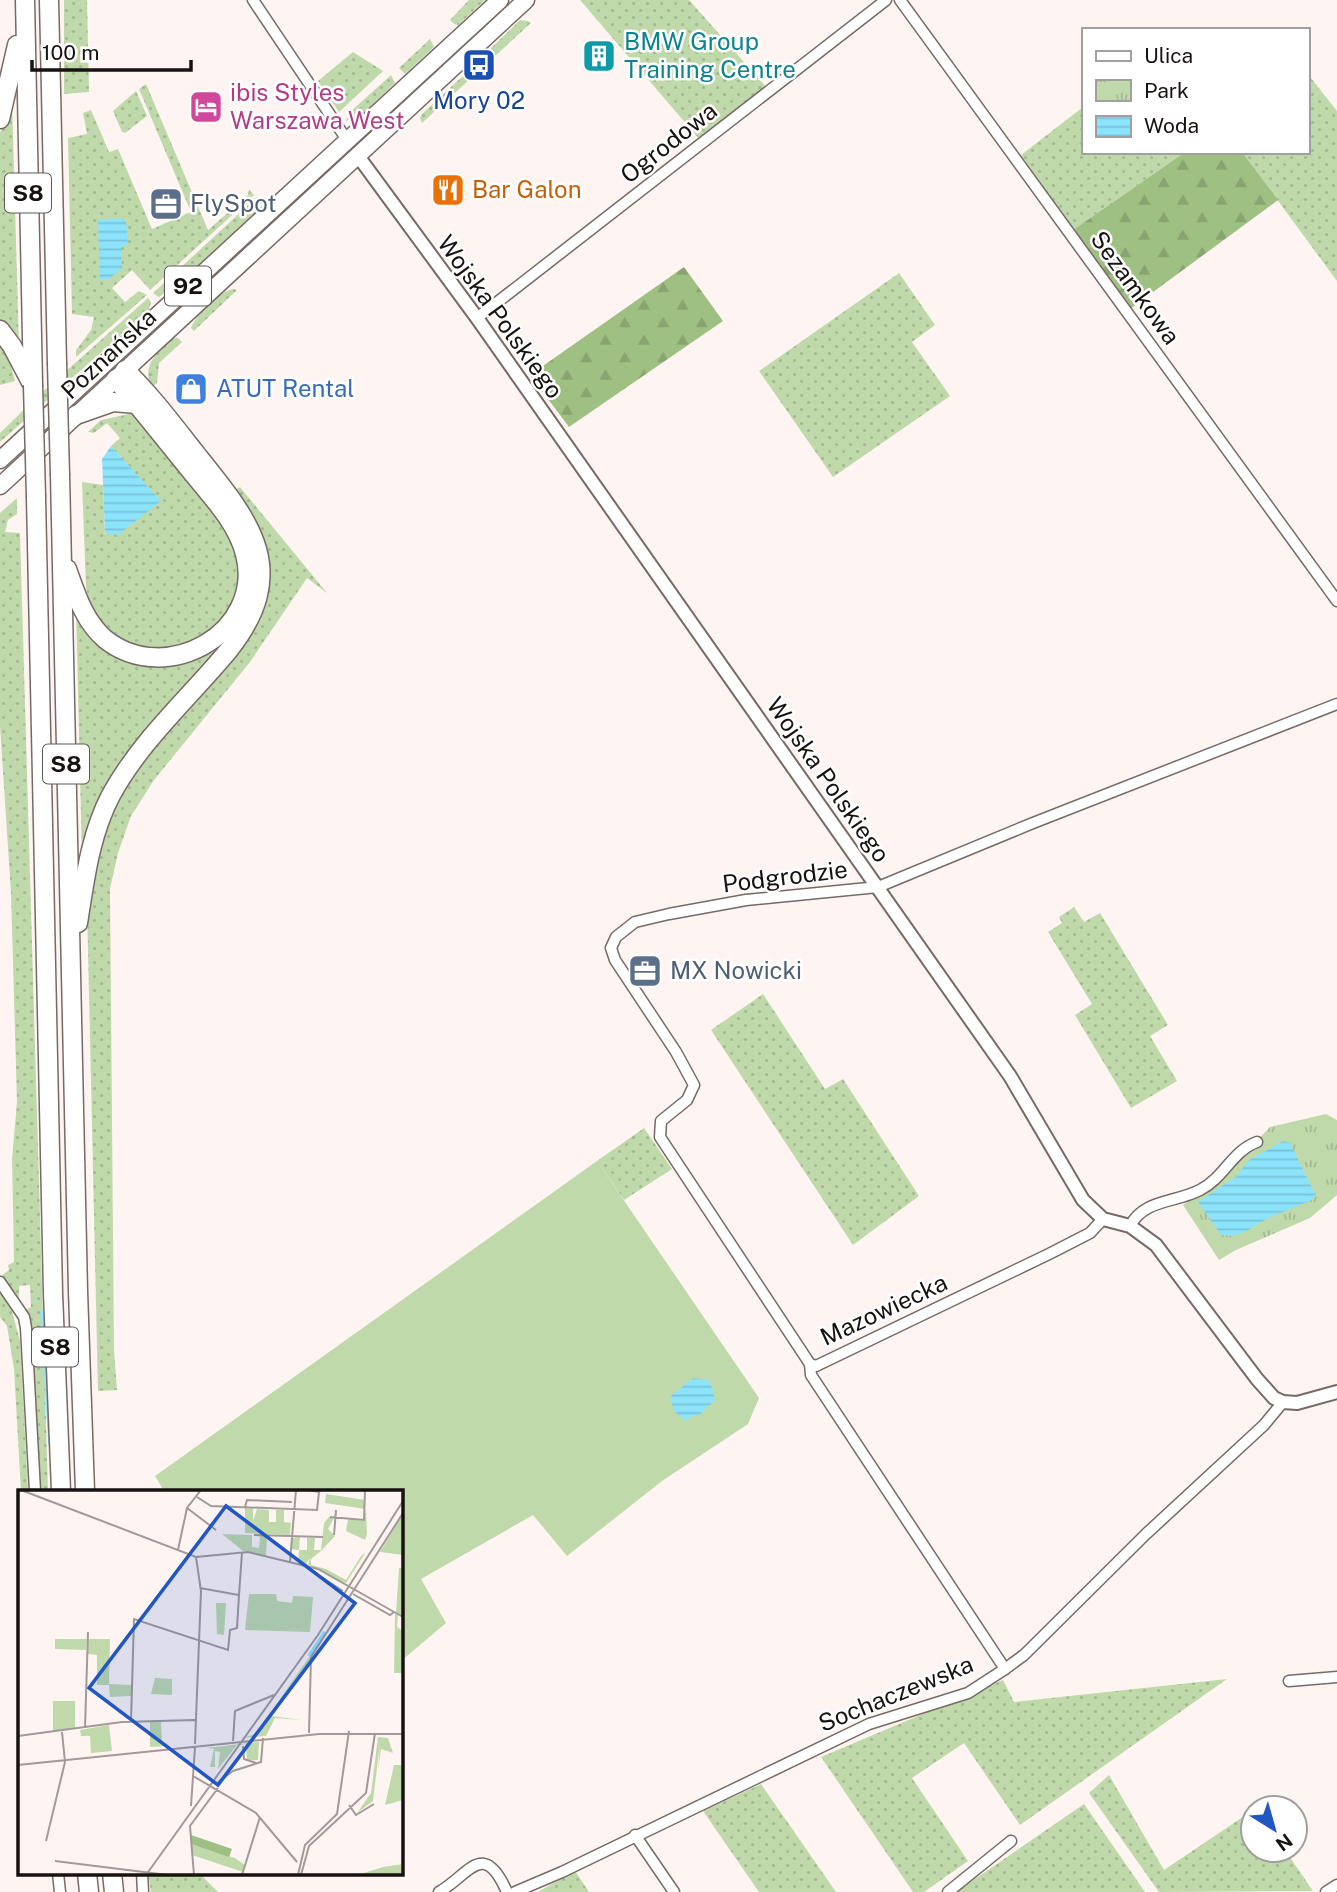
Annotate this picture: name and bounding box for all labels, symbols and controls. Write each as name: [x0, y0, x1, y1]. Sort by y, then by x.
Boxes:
place label: BMW Group Training Centre: [624, 27, 796, 83]
scale bar: [32, 28, 191, 72]
legend: [1082, 28, 1309, 154]
building icon: BMW Group Training Centre: [580, 37, 618, 75]
text: 100 m: [42, 40, 99, 65]
text: Ulica: [1144, 43, 1193, 68]
bus stop icon: Mory 02: [460, 46, 498, 84]
place label: ibis Styles Warszawa West: [230, 78, 405, 134]
text: Park: [1144, 78, 1189, 103]
place label: Mory 02: [433, 86, 525, 114]
hotel icon: ibis Styles Warszawa West: [187, 88, 225, 126]
street label: Ogrodowa: [615, 96, 722, 189]
text: Woda: [1144, 113, 1199, 138]
restaurant icon: Bar Galon: [429, 171, 467, 209]
road number: S8: [5, 174, 51, 212]
place label: Bar Galon: [472, 175, 582, 203]
office icon: FlySpot: [147, 185, 185, 223]
place label: FlySpot: [190, 189, 277, 217]
street label: Sezamkowa: [1085, 225, 1186, 349]
street label: Wojska Polskiego: [432, 229, 569, 403]
road number: 92: [165, 266, 211, 306]
street label: Poznańska: [55, 302, 161, 404]
shop icon: ATUT Rental: [172, 370, 210, 408]
place label: ATUT Rental: [216, 374, 355, 402]
street label: Wojska Polskiego: [761, 692, 896, 867]
road number: S8: [43, 744, 89, 784]
street label: Podgrodzie: [721, 854, 849, 898]
office icon: MX Nowicki: [626, 952, 664, 990]
place label: MX Nowicki: [670, 956, 802, 984]
street label: Mazowiecka: [816, 1267, 952, 1351]
road number: S8: [32, 1328, 78, 1366]
inset map: [18, 1490, 402, 1874]
street label: Sochaczewska: [814, 1649, 977, 1737]
north arrow: [1239, 1794, 1309, 1864]
text: N: [1272, 1829, 1297, 1856]

